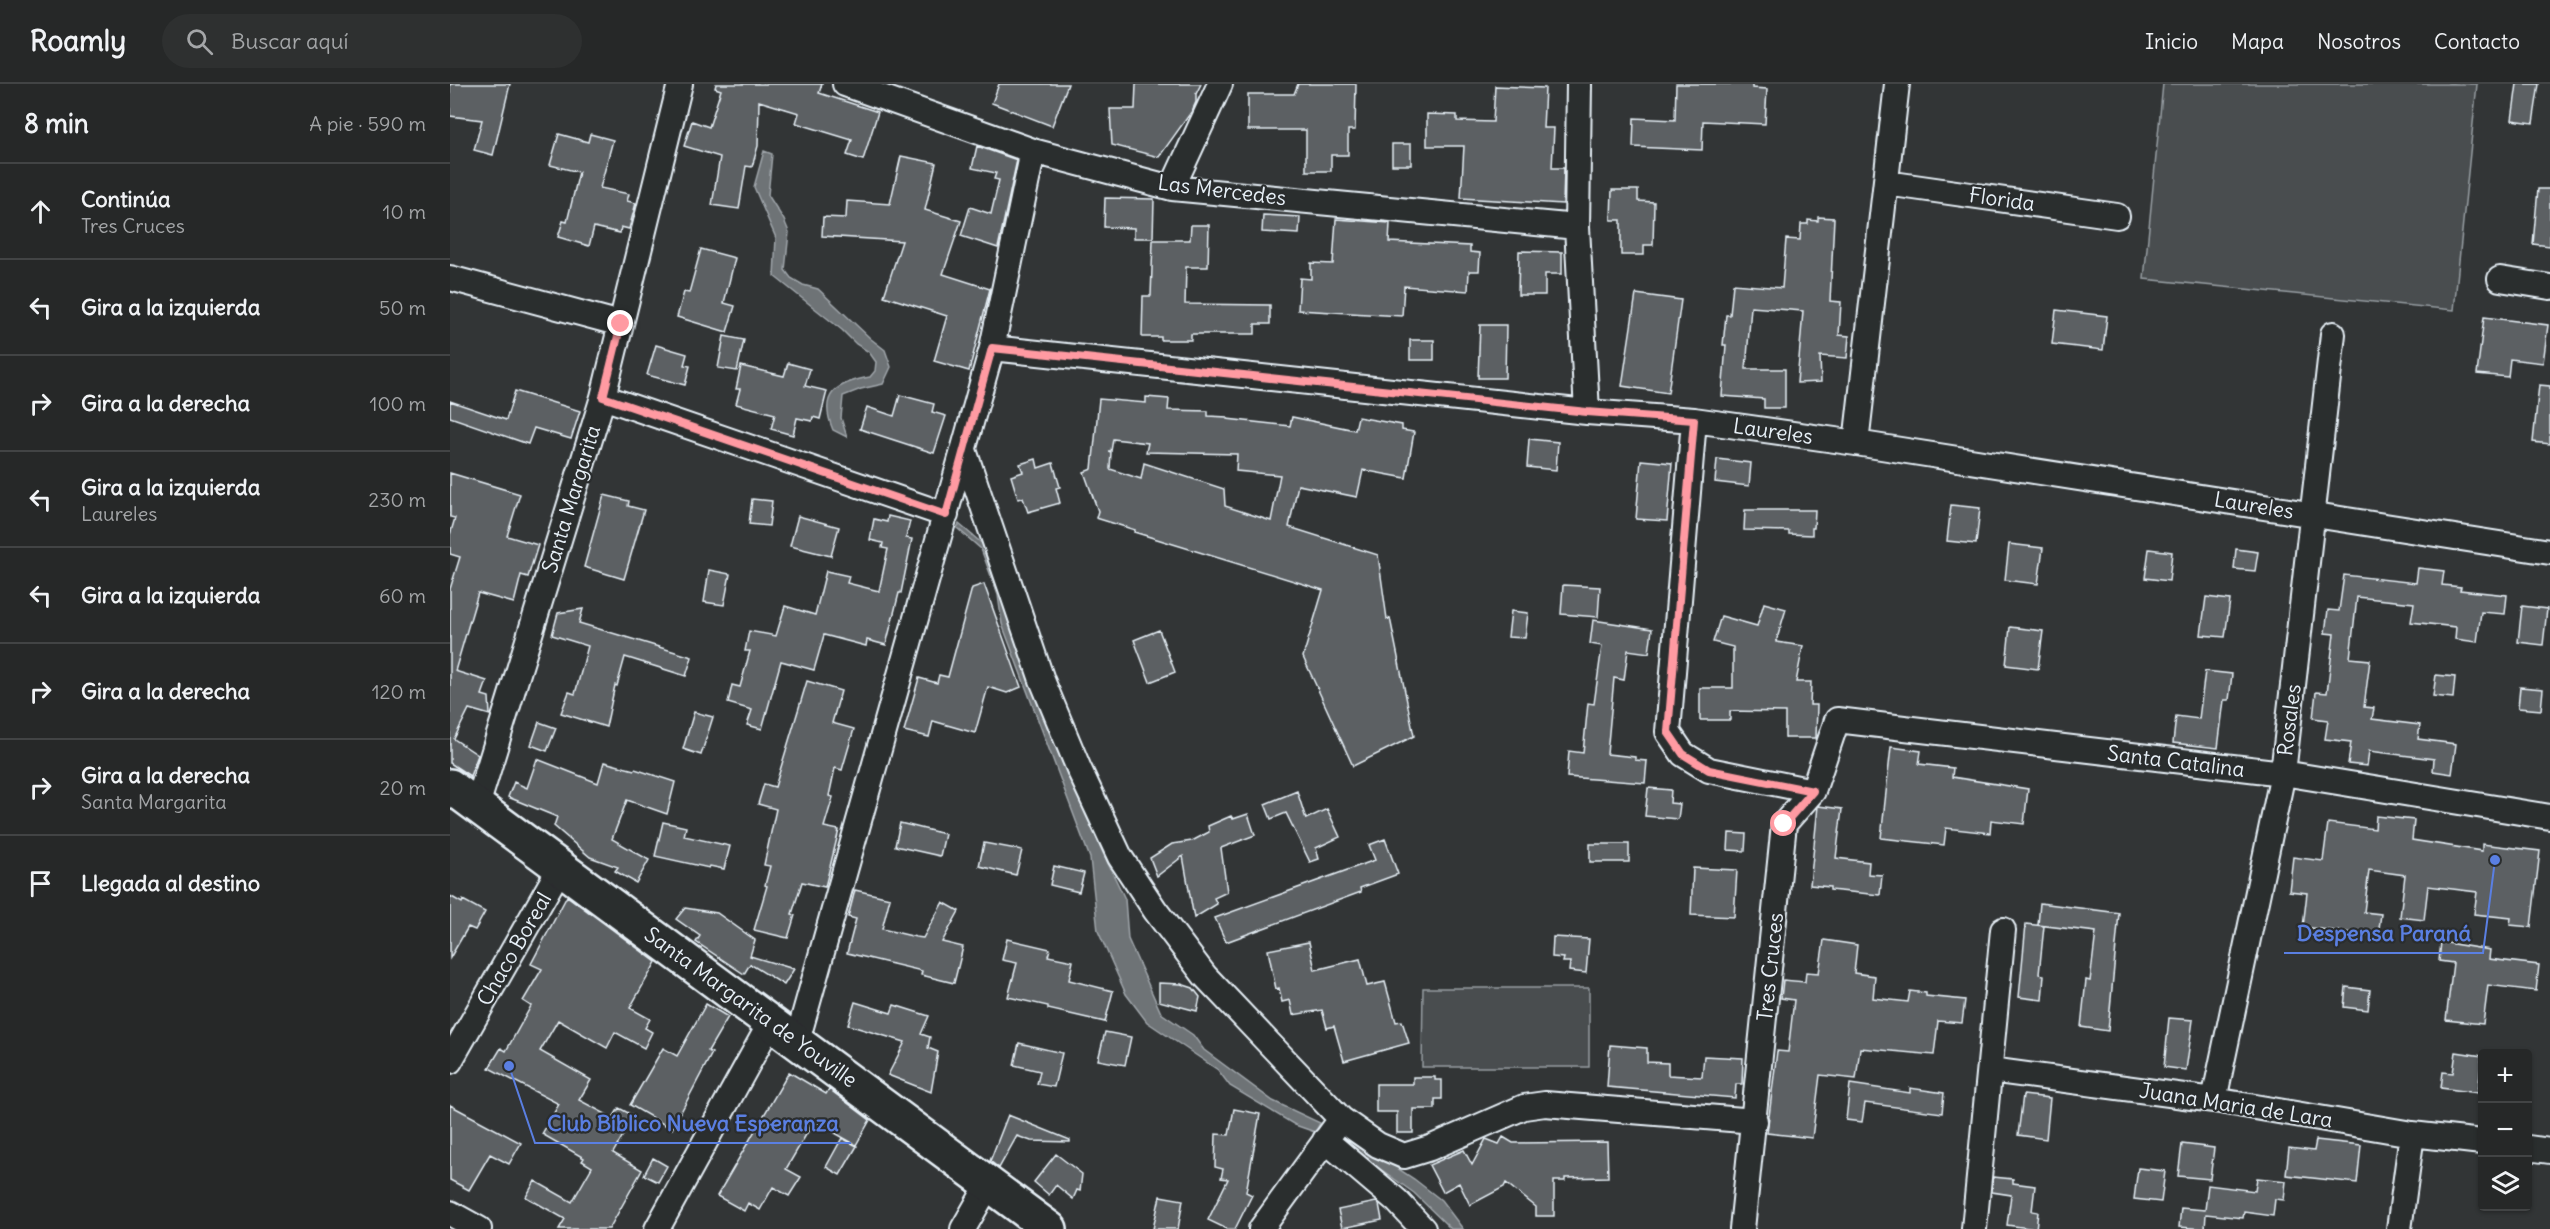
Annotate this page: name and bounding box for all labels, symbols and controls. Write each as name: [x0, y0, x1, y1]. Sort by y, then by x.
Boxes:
search box: [162, 14, 582, 68]
text: Roamly: [30, 23, 126, 59]
icon: search: [183, 25, 216, 58]
text: Buscar aquí: [231, 27, 349, 55]
text: Inicio: [2145, 28, 2198, 55]
text: Mapa: [2231, 28, 2284, 55]
text: Nosotros: [2317, 28, 2401, 55]
text: Contacto: [2434, 28, 2520, 55]
text: 8 min: [24, 107, 89, 140]
text: A pie · 590 m: [309, 111, 426, 136]
street label: Las Mercedes: [1156, 169, 1288, 211]
street label: Florida: [1967, 181, 2037, 217]
text: Continúa: [81, 185, 170, 213]
icon: ahead: [24, 195, 57, 228]
text: 10 m: [383, 199, 426, 224]
text: Tres Cruces: [81, 213, 185, 238]
icon: left: [24, 291, 57, 324]
text: Gira a la izquierda: [81, 293, 260, 321]
text: 50 m: [379, 295, 426, 320]
route end: [607, 310, 633, 336]
icon: right: [24, 387, 57, 420]
text: Gira a la derecha: [81, 389, 250, 417]
text: 100 m: [369, 391, 426, 416]
street label: Laureles: [1731, 412, 1815, 450]
street label: Santa Margarita: [536, 422, 606, 576]
text: Gira a la izquierda: [81, 473, 260, 501]
icon: left: [24, 483, 57, 516]
street label: Laureles: [2212, 485, 2296, 525]
text: 230 m: [368, 487, 426, 512]
text: Laureles: [81, 501, 157, 526]
icon: left: [24, 579, 57, 612]
text: Gira a la izquierda: [81, 581, 260, 609]
text: 60 m: [379, 583, 426, 608]
icon: right: [24, 675, 57, 708]
text: Gira a la derecha: [81, 677, 250, 705]
text: 120 m: [372, 679, 426, 704]
street label: Rosales: [2271, 683, 2307, 757]
street label: Santa Catalina: [2106, 739, 2246, 783]
text: Gira a la derecha: [81, 761, 250, 789]
icon: right: [24, 771, 57, 804]
text: 20 m: [380, 775, 426, 800]
text: Santa Margarita: [81, 789, 227, 814]
route start: [1770, 810, 1796, 836]
icon: arrive: [24, 867, 57, 900]
text: Llegada al destino: [81, 869, 260, 897]
street label: Chaco Boreal: [471, 887, 557, 1011]
street label: Tres Cruces: [1751, 911, 1789, 1023]
callout: Despensa Paraná: [2284, 913, 2483, 953]
text: Despensa Paraná: [2297, 919, 2472, 947]
street label: Santa Margarita de Youville: [639, 921, 863, 1093]
map controls: [2478, 1049, 2532, 1211]
button: +: [2478, 1049, 2532, 1103]
street label: Juana Maria de Lara: [2137, 1076, 2335, 1134]
callout: Club Bíblico Nueva Esperanza: [535, 1103, 851, 1143]
button: −: [2478, 1103, 2532, 1157]
text: Club Bíblico Nueva Esperanza: [547, 1109, 839, 1137]
button: layers: [2478, 1157, 2532, 1211]

